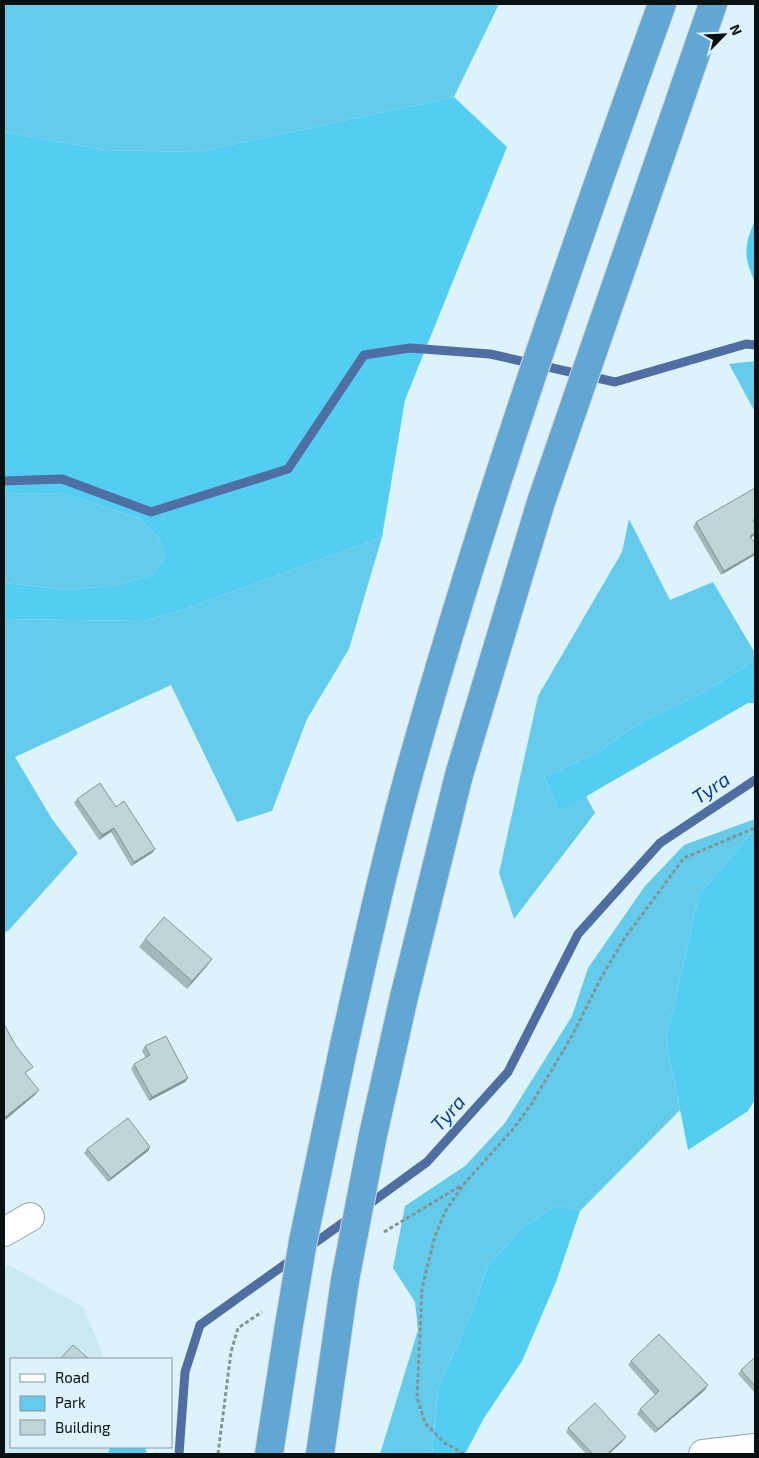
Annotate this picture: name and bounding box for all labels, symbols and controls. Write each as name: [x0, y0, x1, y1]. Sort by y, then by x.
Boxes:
north arrow: [699, 10, 749, 60]
text: N: [727, 21, 746, 38]
water label: Tyra: [687, 766, 734, 809]
water label: Tyra: [425, 1089, 470, 1136]
legend: [10, 1358, 172, 1448]
text: Road: [55, 1368, 90, 1386]
text: Park: [55, 1393, 86, 1411]
text: Building: [55, 1418, 111, 1436]

